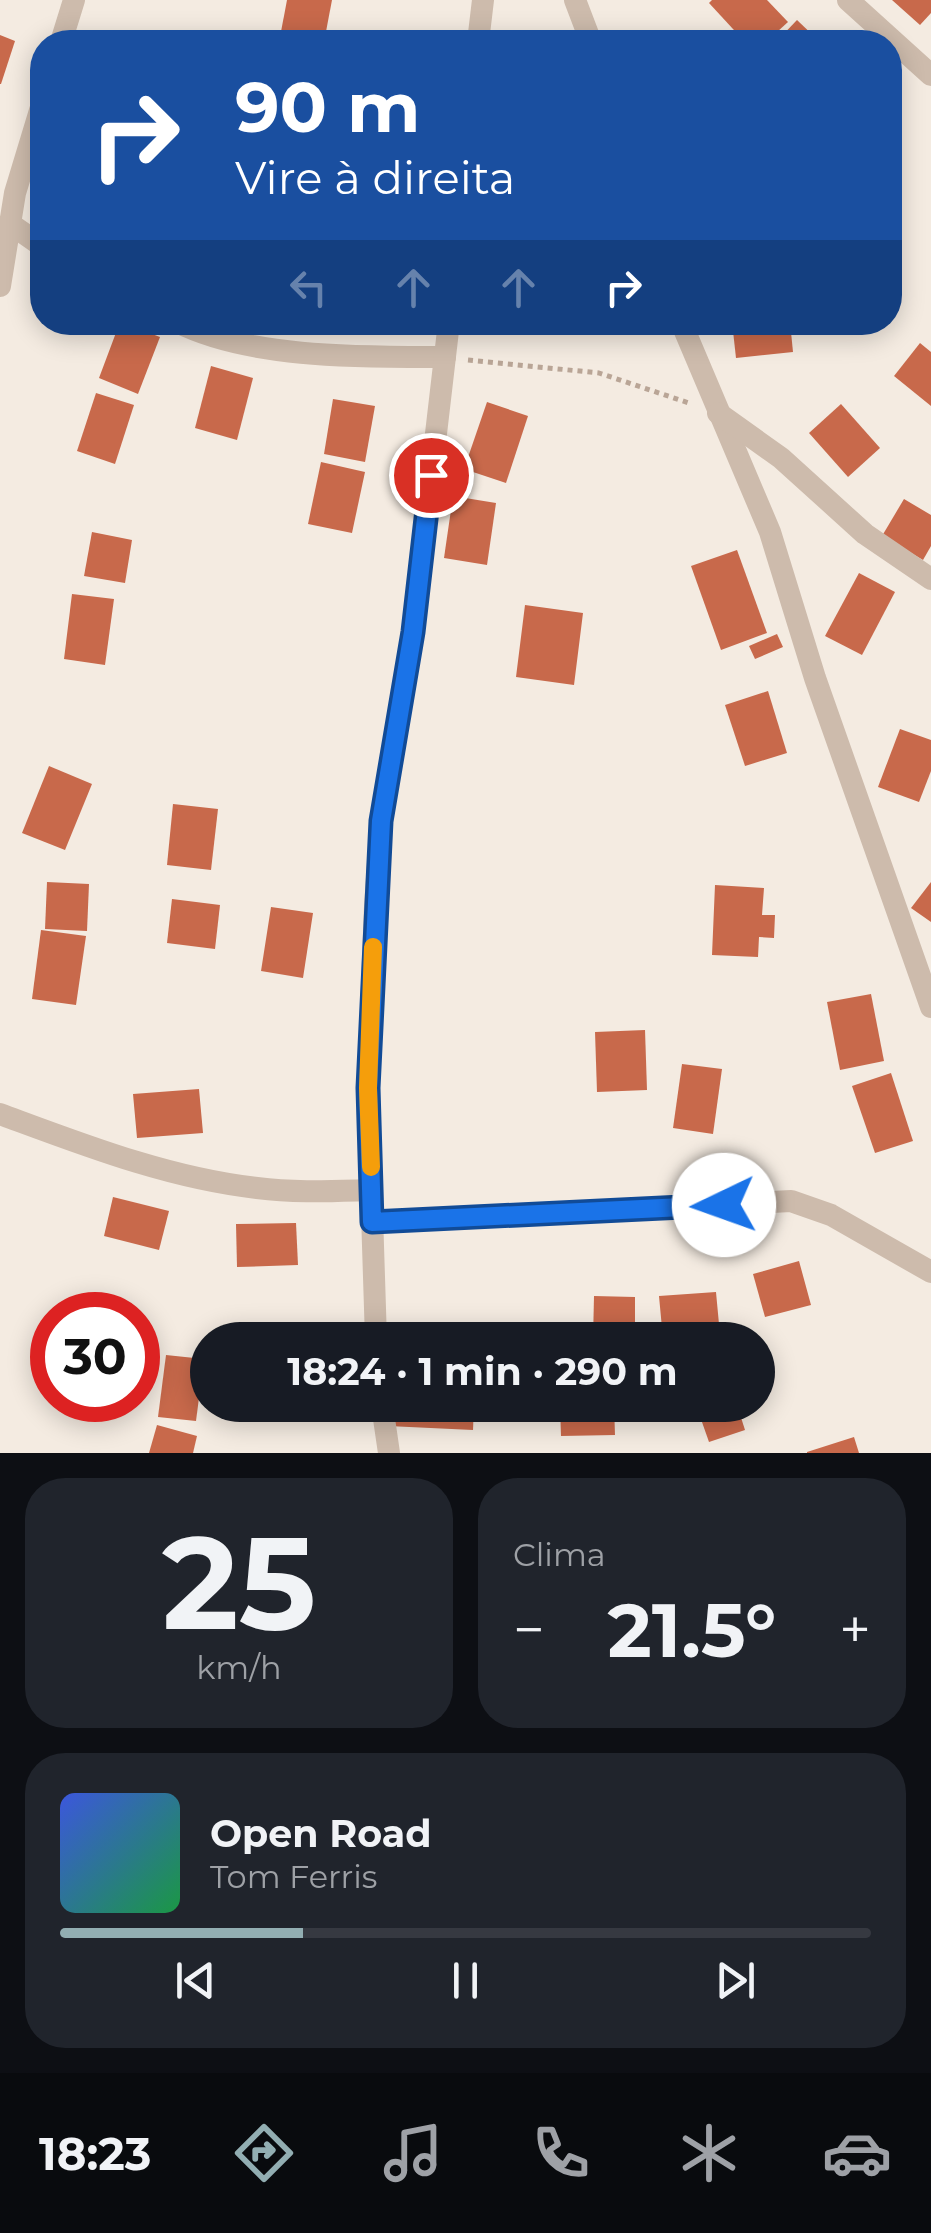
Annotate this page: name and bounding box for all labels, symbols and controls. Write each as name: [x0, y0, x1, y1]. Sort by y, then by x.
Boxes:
text: 90 m: [235, 64, 420, 150]
icon: right: [70, 70, 200, 200]
text: Vire à direita: [235, 150, 515, 205]
icon: left: [281, 260, 336, 315]
icon: ahead: [386, 260, 441, 315]
icon: ahead: [491, 260, 546, 315]
icon: right: [596, 260, 651, 315]
pin: [389, 433, 474, 518]
icon: arrive: [404, 448, 459, 503]
position arrow: [672, 1153, 776, 1257]
speed limit sign: 30: [30, 1292, 160, 1422]
text: 18:24 · 1 min · 290 m: [287, 1348, 678, 1395]
text: 25: [162, 1503, 316, 1662]
text: Clima: [513, 1535, 606, 1574]
text: 21.5°: [608, 1584, 776, 1676]
text: −: [513, 1596, 545, 1663]
text: +: [839, 1596, 871, 1663]
text: km/h: [196, 1648, 282, 1687]
text: Open Road: [210, 1810, 432, 1857]
text: Tom Ferris: [210, 1857, 377, 1896]
icon: previous: [168, 1953, 223, 2008]
icon: pause: [438, 1953, 493, 2008]
icon: next: [708, 1953, 763, 2008]
icon: directions: [229, 2118, 299, 2188]
icon: music: [378, 2118, 448, 2188]
icon: phone: [526, 2118, 596, 2188]
icon: climate: [674, 2118, 744, 2188]
icon: car: [822, 2118, 892, 2188]
text: 18:23: [39, 2126, 151, 2181]

